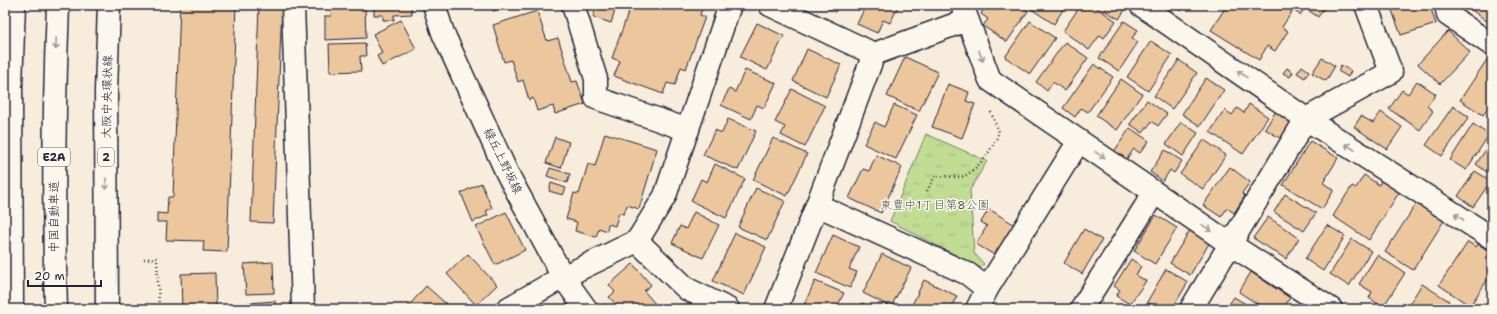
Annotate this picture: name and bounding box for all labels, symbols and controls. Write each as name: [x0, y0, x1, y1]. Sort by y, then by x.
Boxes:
one-way arrow: [53, 37, 60, 50]
one-way arrow: [977, 50, 985, 62]
street label: 大阪中央環状線: [98, 55, 116, 139]
one-way arrow: [1236, 70, 1247, 78]
street label: 緑丘上野坂線: [480, 125, 526, 197]
one-way arrow: [1344, 143, 1355, 151]
road number: E2A: [38, 148, 70, 166]
road number: 2: [98, 148, 114, 166]
one-way arrow: [1094, 151, 1105, 159]
one-way arrow: [102, 177, 110, 190]
street label: 中国自動車道: [46, 181, 62, 253]
park label: 東豊中1丁目第8公園: [880, 197, 990, 213]
one-way arrow: [1453, 212, 1465, 220]
one-way arrow: [1201, 224, 1212, 232]
scale bar: [28, 262, 101, 288]
text: 20 m: [34, 268, 65, 284]

